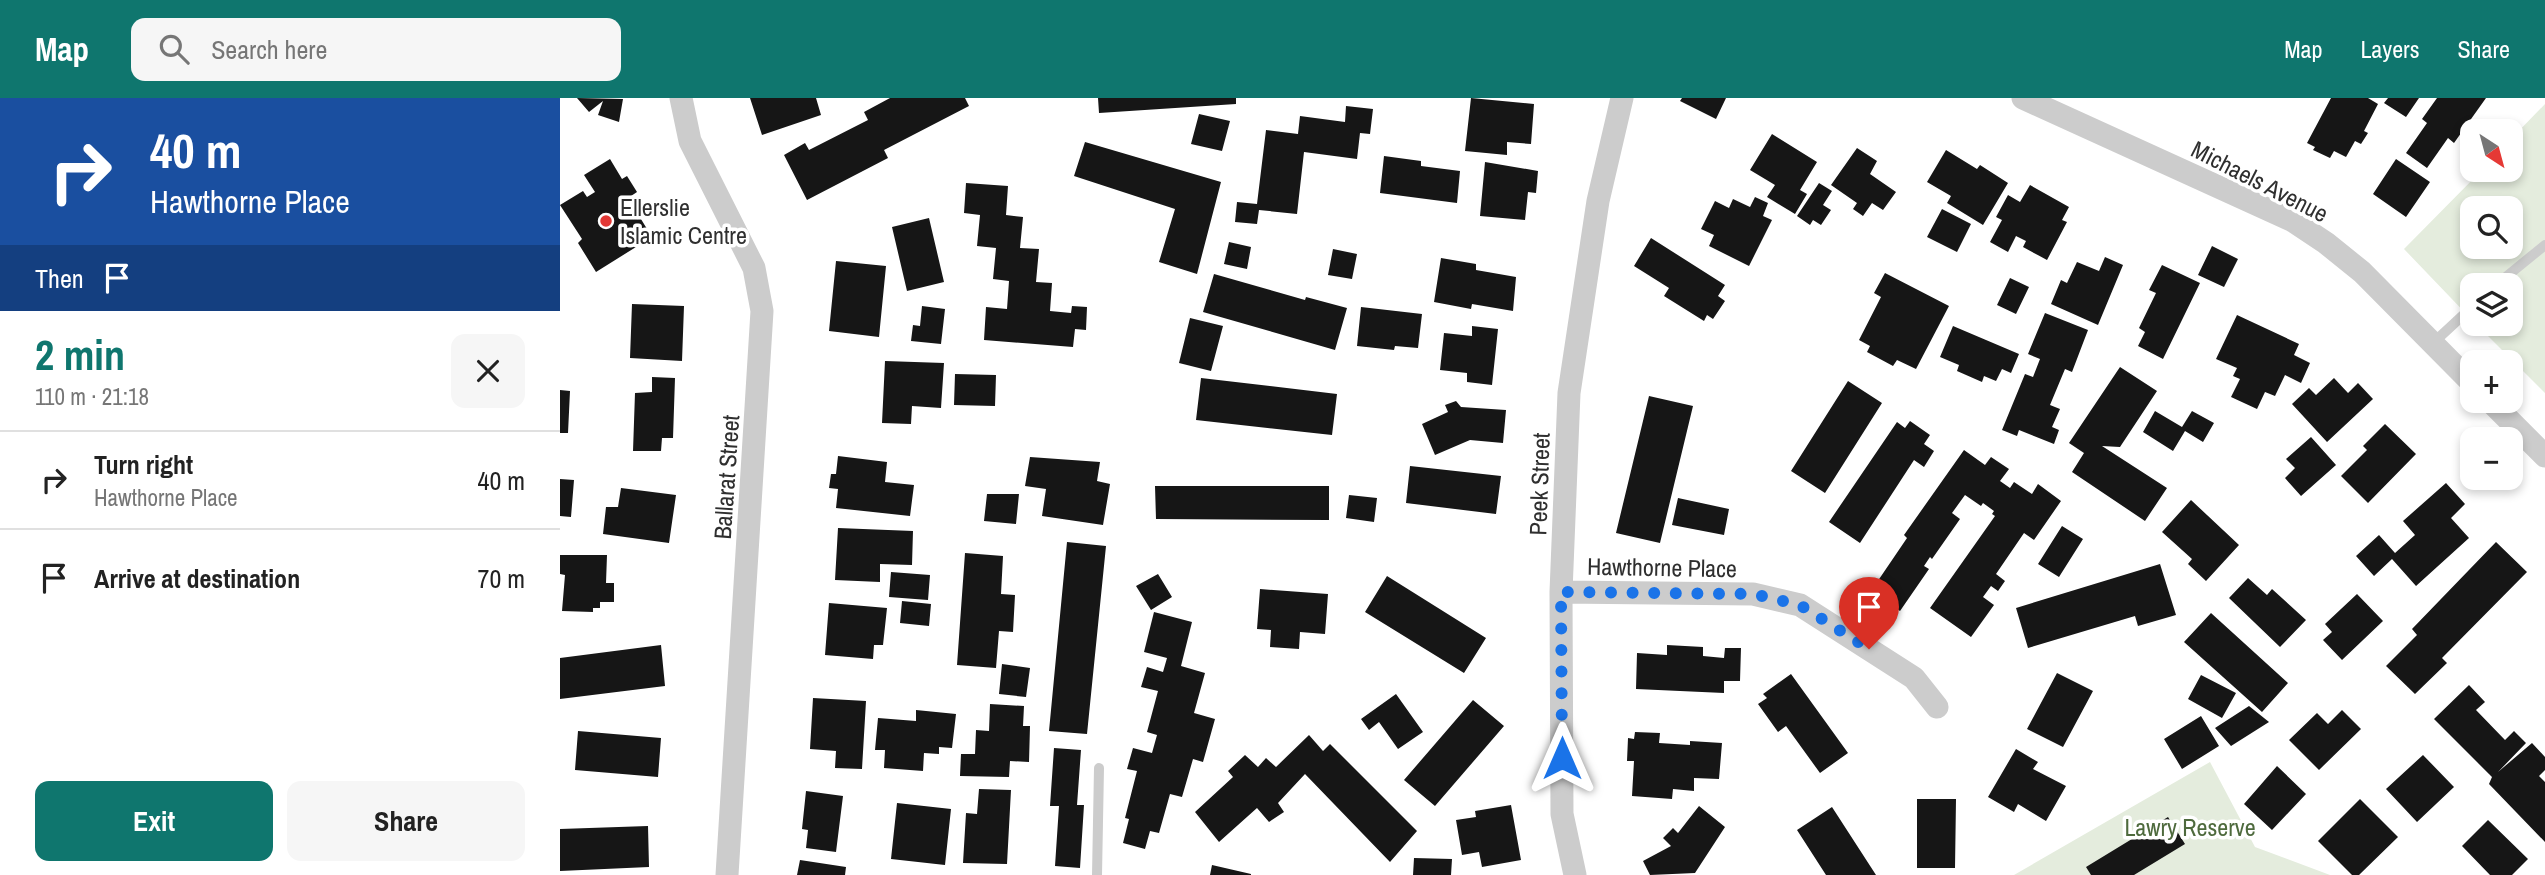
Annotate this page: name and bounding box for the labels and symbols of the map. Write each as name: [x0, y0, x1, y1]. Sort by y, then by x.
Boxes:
north arrow: [2460, 119, 2524, 182]
street label: Michaels Avenue: [2186, 133, 2334, 229]
place label: Ellerslie Islamic Centre: [620, 191, 747, 251]
marker: Ellerslie Islamic Centre: [598, 213, 614, 229]
street label: Ballarat Street: [706, 413, 746, 540]
street label: Peek Street: [1521, 432, 1557, 536]
street label: Hawthorne Place: [1587, 550, 1737, 584]
pin: [1839, 577, 1899, 649]
position arrow: [1525, 721, 1599, 795]
park label: Lawry Reserve: [2124, 811, 2256, 843]

